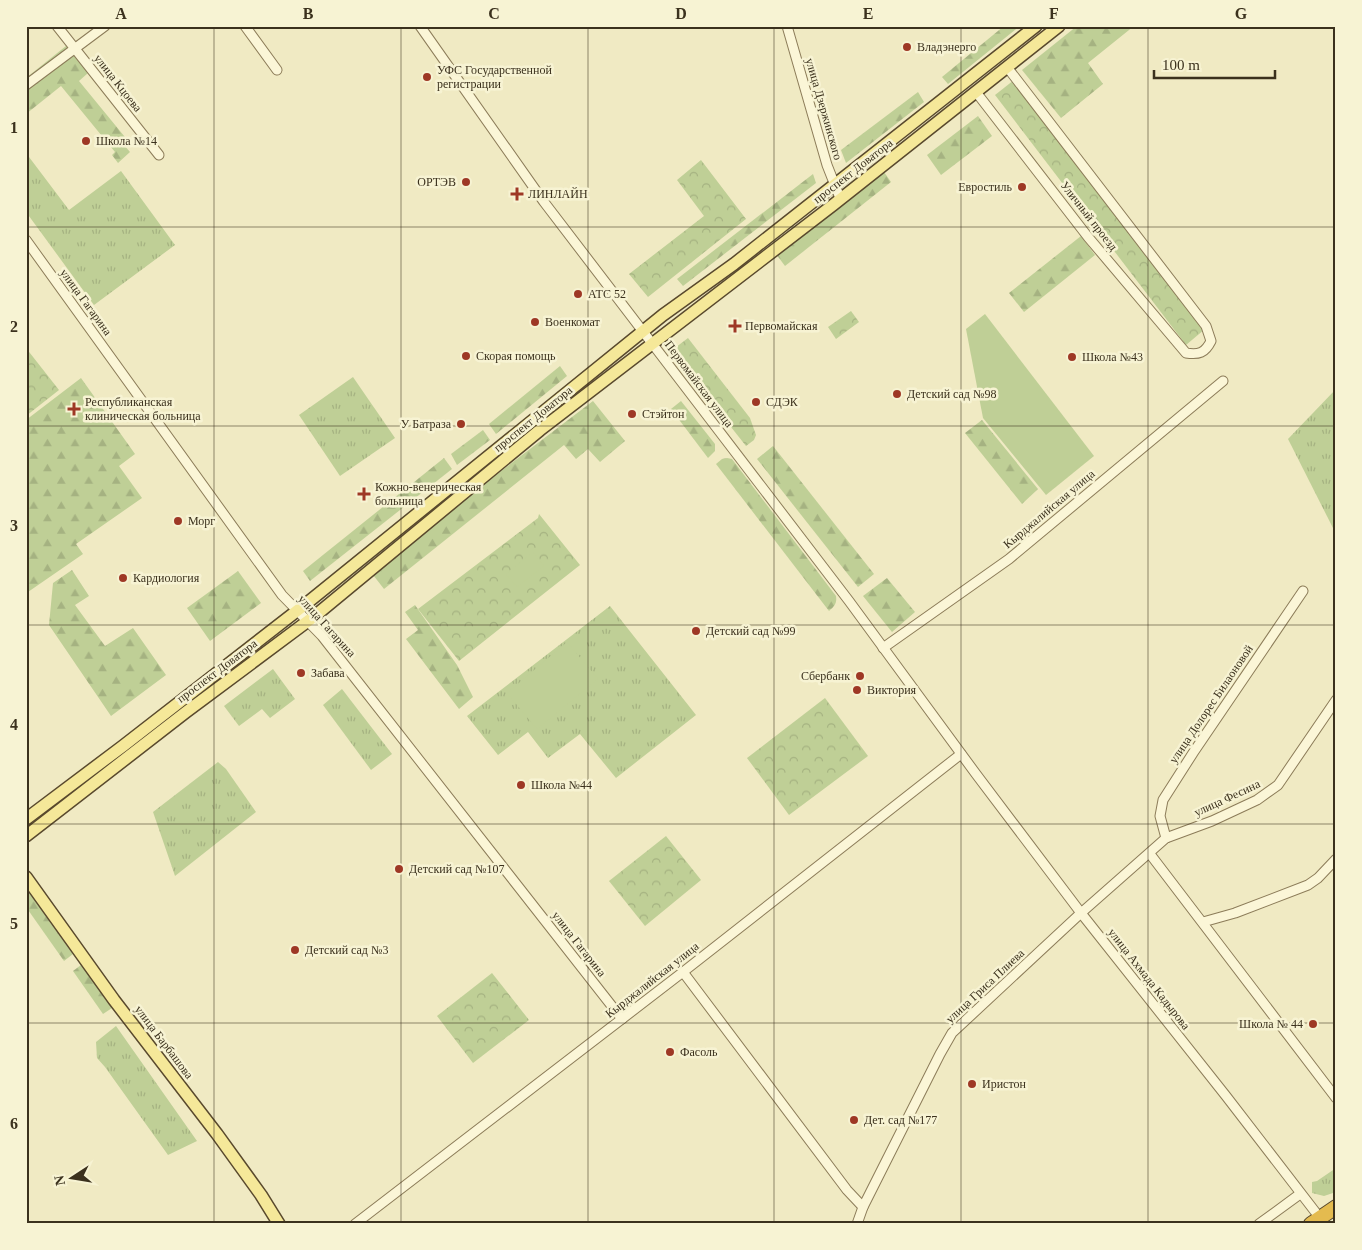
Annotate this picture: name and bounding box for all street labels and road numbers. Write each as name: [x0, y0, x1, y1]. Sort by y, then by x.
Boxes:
street label: улица Кцоева: [91, 51, 145, 115]
street label: улица Дзержинского: [803, 56, 845, 162]
street label: проспект Доватора: [811, 135, 896, 206]
street label: Уличный проезд: [1058, 179, 1120, 253]
street label: улица Гагарина: [57, 266, 115, 339]
street label: Первомайская улица: [662, 338, 737, 431]
street label: проспект Доватора: [491, 383, 576, 455]
street label: Кырджалийская улица: [1000, 466, 1098, 551]
street label: улица Гагарина: [295, 592, 359, 661]
street label: проспект Доватора: [174, 636, 260, 706]
street label: улица Долорес Билаоновой: [1166, 642, 1256, 766]
street label: улица Фесина: [1192, 776, 1263, 819]
street label: улица Гагарина: [549, 909, 609, 980]
street label: улица Ахмада Кадырова: [1105, 926, 1193, 1033]
street label: Кырджалийская улица: [602, 939, 702, 1021]
street label: улица Гриса Плиева: [943, 946, 1028, 1026]
street label: улица Барбашова: [132, 1003, 197, 1082]

